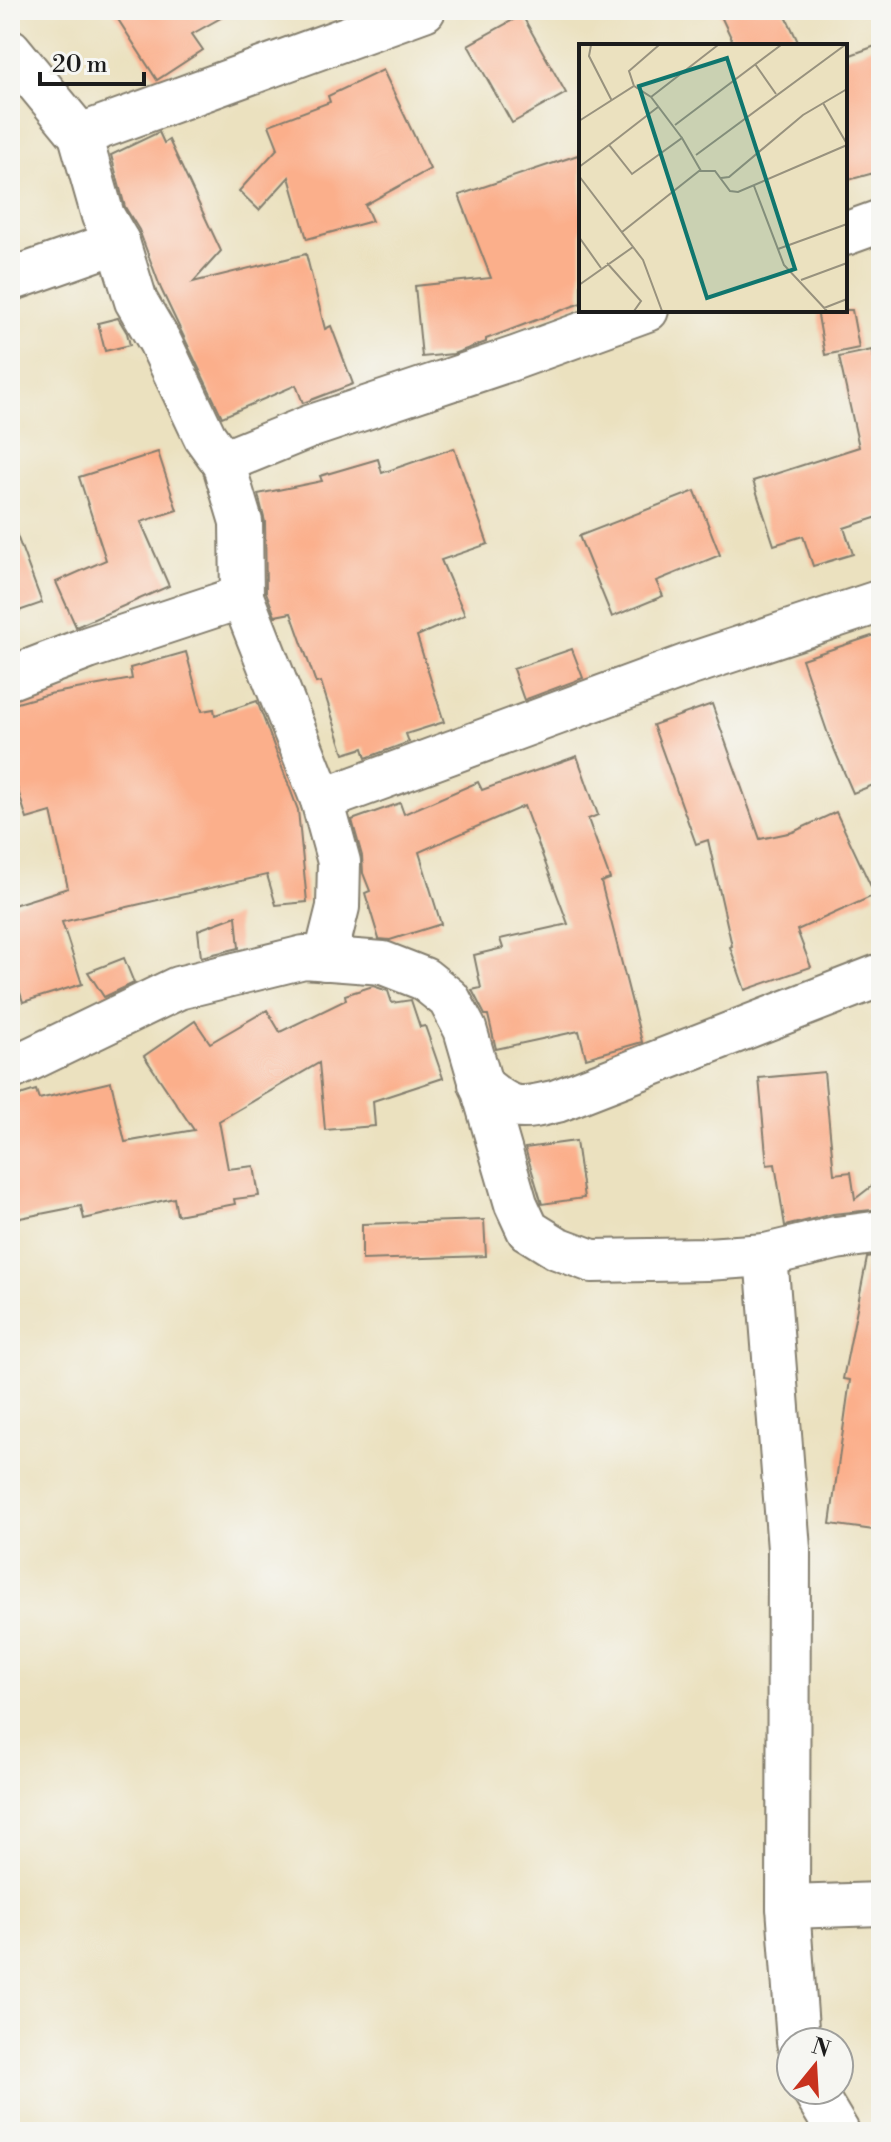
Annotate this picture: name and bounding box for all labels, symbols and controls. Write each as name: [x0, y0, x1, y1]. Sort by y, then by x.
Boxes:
scale bar: [40, 36, 144, 86]
inset map: [579, 44, 847, 312]
text: 20 m: [52, 50, 108, 80]
north arrow: [775, 2026, 855, 2106]
text: N: [808, 2033, 834, 2064]

